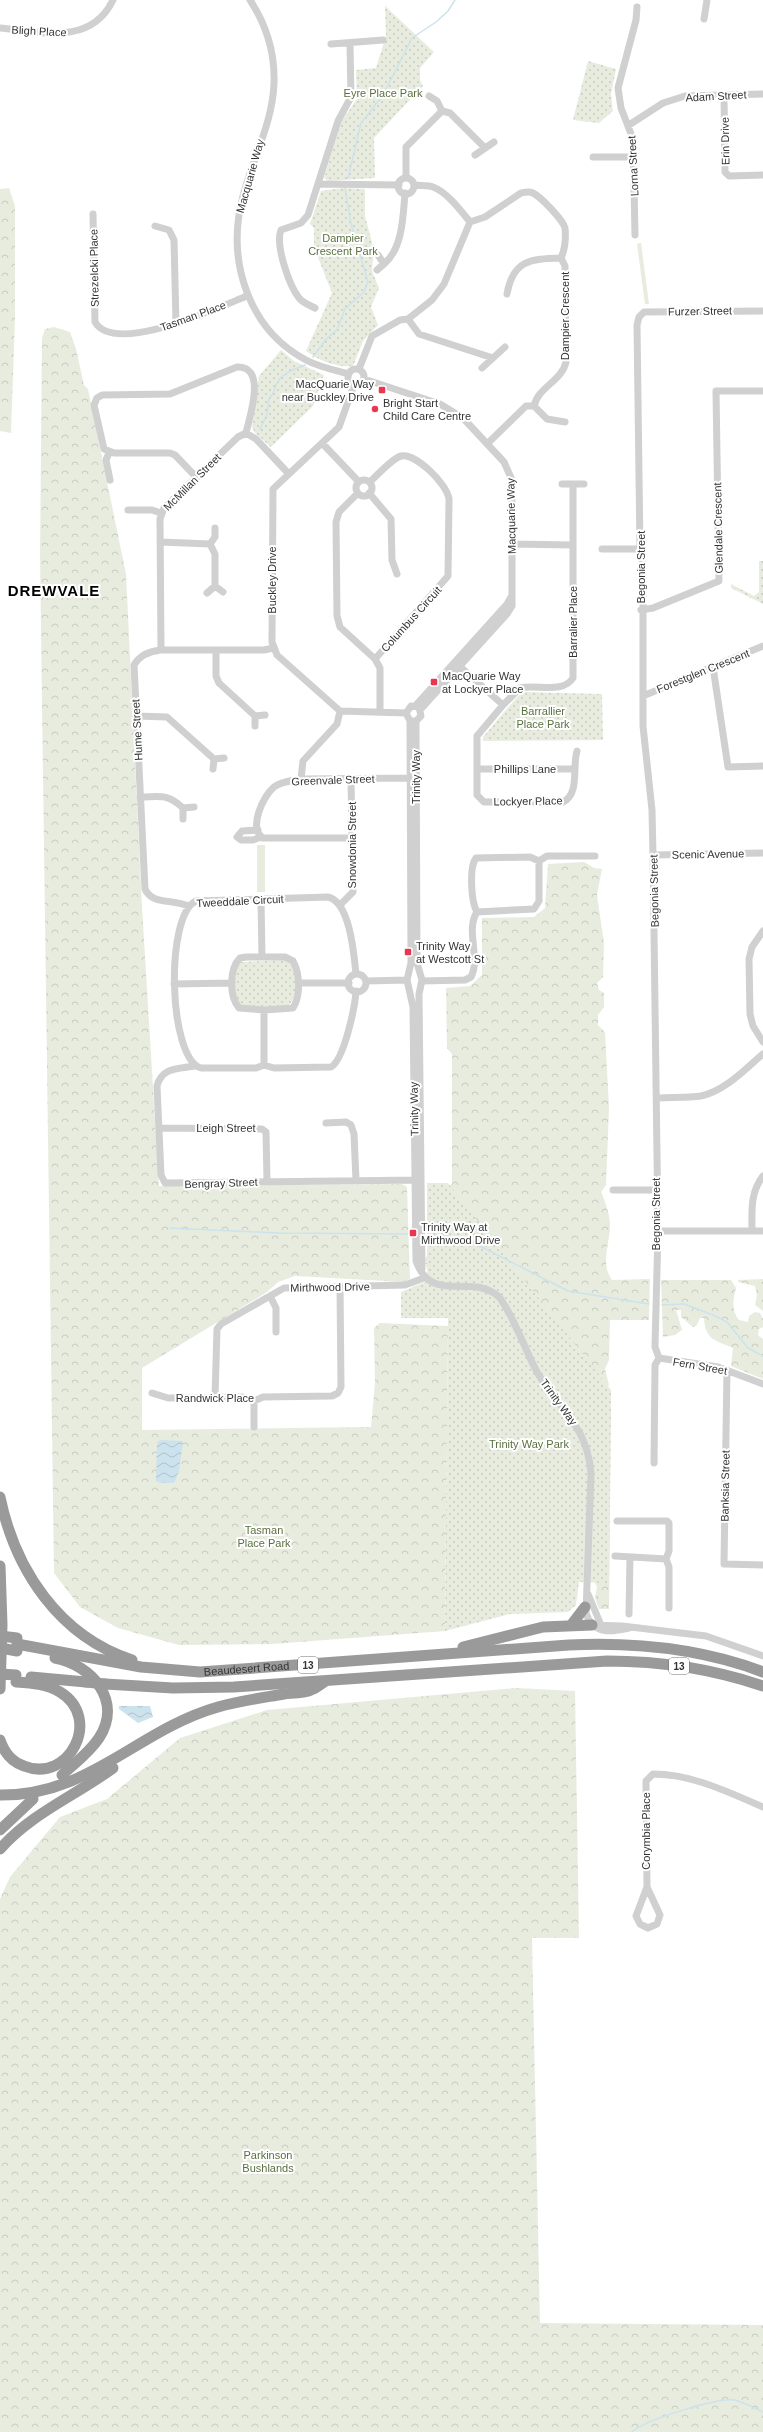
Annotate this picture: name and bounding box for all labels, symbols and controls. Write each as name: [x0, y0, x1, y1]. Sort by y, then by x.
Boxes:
street label: Bligh Place: [11, 24, 67, 38]
park label: Eyre Place Park: [344, 87, 423, 99]
street label: Adam Street: [685, 88, 747, 104]
street label: Erin Drive: [719, 117, 731, 165]
street label: Lorna Street: [625, 135, 641, 197]
street label: Macquarie Way: [234, 137, 266, 214]
street label: Strezelcki Place: [87, 229, 101, 307]
park label: Dampier Crescent Park: [308, 232, 378, 257]
street label: Dampier Crescent: [559, 272, 571, 360]
street label: Tasman Place: [158, 299, 228, 333]
street label: Furzer Street: [668, 304, 732, 318]
place label: MacQuarie Way near Buckley Drive: [282, 378, 374, 403]
marker: MacQuarie Way near Buckley Drive: [377, 385, 387, 395]
place label: Bright Start Child Care Centre: [383, 397, 471, 422]
marker: Bright Start Child Care Centre: [370, 404, 380, 414]
street label: McMillan Street: [161, 451, 223, 513]
street label: Macquarie Way: [504, 477, 518, 554]
street label: Glendale Crescent: [711, 482, 725, 574]
street label: Begonia Street: [635, 531, 647, 603]
street label: Buckley Drive: [266, 546, 278, 614]
district label: DREWVALE: [8, 582, 100, 599]
street label: Columbus Circuit: [379, 584, 443, 654]
street label: Barralier Place: [567, 586, 579, 658]
street label: Forestglen Crescent: [655, 647, 751, 695]
place label: MacQuarie Way at Lockyer Place: [442, 670, 523, 695]
marker: MacQuarie Way at Lockyer Place: [429, 677, 439, 687]
street label: Hume Street: [129, 699, 145, 761]
park label: Barrallier Place Park: [516, 705, 570, 730]
street label: Trinity Way: [410, 749, 422, 804]
street label: Phillips Lane: [494, 763, 556, 775]
street label: Greenvale Street: [291, 773, 375, 787]
street label: Lockyer Place: [493, 794, 563, 808]
street label: Snowdonia Street: [346, 802, 358, 888]
street label: Scenic Avenue: [672, 847, 744, 861]
street label: Begonia Street: [647, 855, 661, 927]
street label: Tweeddale Circuit: [196, 893, 284, 909]
place label: Trinity Way at Westcott St: [416, 940, 484, 965]
marker: Trinity Way at Westcott St: [403, 947, 413, 957]
street label: Trinity Way: [408, 1081, 420, 1136]
street label: Leigh Street: [196, 1122, 256, 1134]
street label: Bengray Street: [184, 1176, 258, 1190]
street label: Begonia Street: [650, 1178, 662, 1250]
place label: Trinity Way at Mirthwood Drive: [421, 1221, 500, 1246]
marker: Trinity Way at Mirthwood Drive: [408, 1228, 418, 1238]
street label: Mirthwood Drive: [290, 1280, 370, 1294]
street label: Fern Street: [672, 1355, 728, 1377]
street label: Trinity Way: [538, 1377, 580, 1428]
street label: Randwick Place: [176, 1392, 254, 1404]
park label: Trinity Way Park: [489, 1438, 569, 1450]
street label: Banksia Street: [718, 1450, 732, 1522]
park label: Tasman Place Park: [237, 1524, 291, 1549]
road number: 13: [298, 1657, 318, 1673]
road number: 13: [669, 1658, 689, 1674]
street label: Beaudesert Road: [203, 1659, 290, 1678]
street label: Corymbia Place: [640, 1792, 652, 1870]
park label: Parkinson Bushlands: [242, 2149, 294, 2174]

